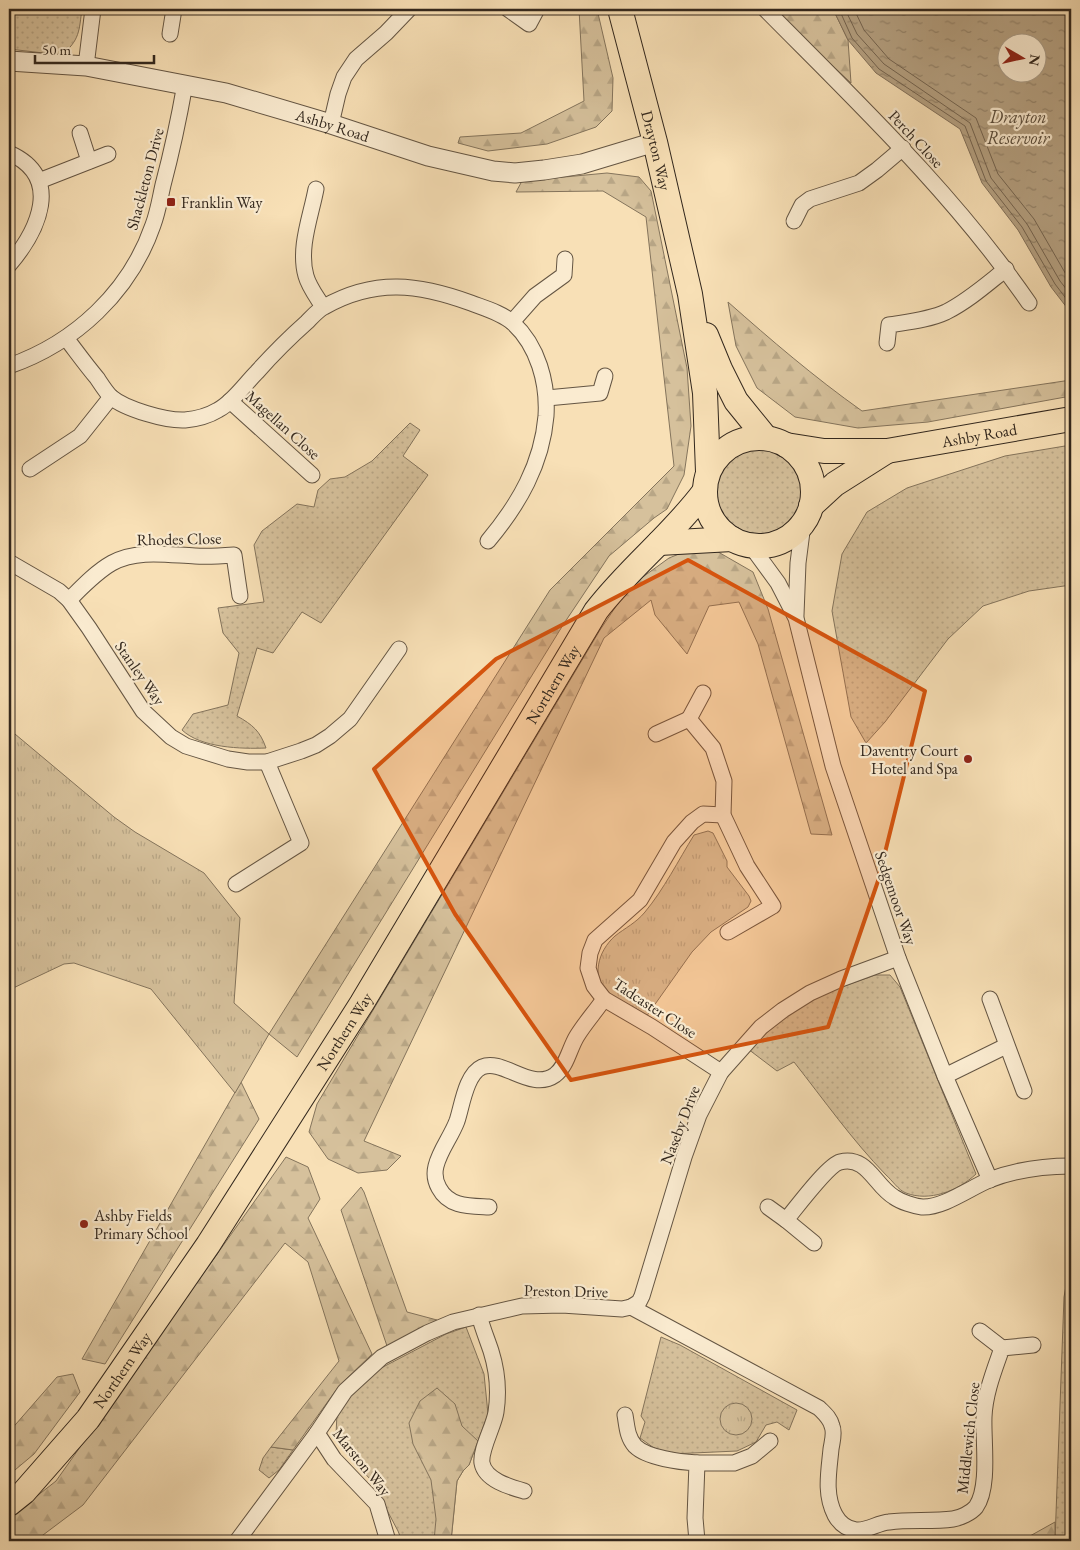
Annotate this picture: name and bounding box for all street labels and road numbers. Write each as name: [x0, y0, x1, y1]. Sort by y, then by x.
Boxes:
street label: Ashby Road: [292, 103, 373, 147]
street label: Perch Close: [884, 105, 948, 173]
street label: Drayton Way: [637, 108, 677, 193]
street label: Shackleton Drive: [121, 126, 169, 232]
street label: Magellan Close: [241, 386, 325, 464]
street label: Ashby Road: [939, 418, 1019, 452]
street label: Rhodes Close: [136, 528, 222, 550]
street label: Stanley Way: [110, 637, 170, 710]
street label: Northern Way: [521, 640, 585, 728]
street label: Sedgemoor Way: [870, 848, 922, 949]
street label: Tadcaster Close: [609, 973, 701, 1043]
street label: Northern Way: [311, 987, 377, 1074]
street label: Naseby Drive: [655, 1083, 705, 1167]
street label: Preston Drive: [524, 1280, 608, 1302]
street label: Northern Way: [88, 1327, 156, 1412]
street label: Middlewich Close: [952, 1381, 984, 1495]
street label: Marston Way: [328, 1424, 397, 1501]

